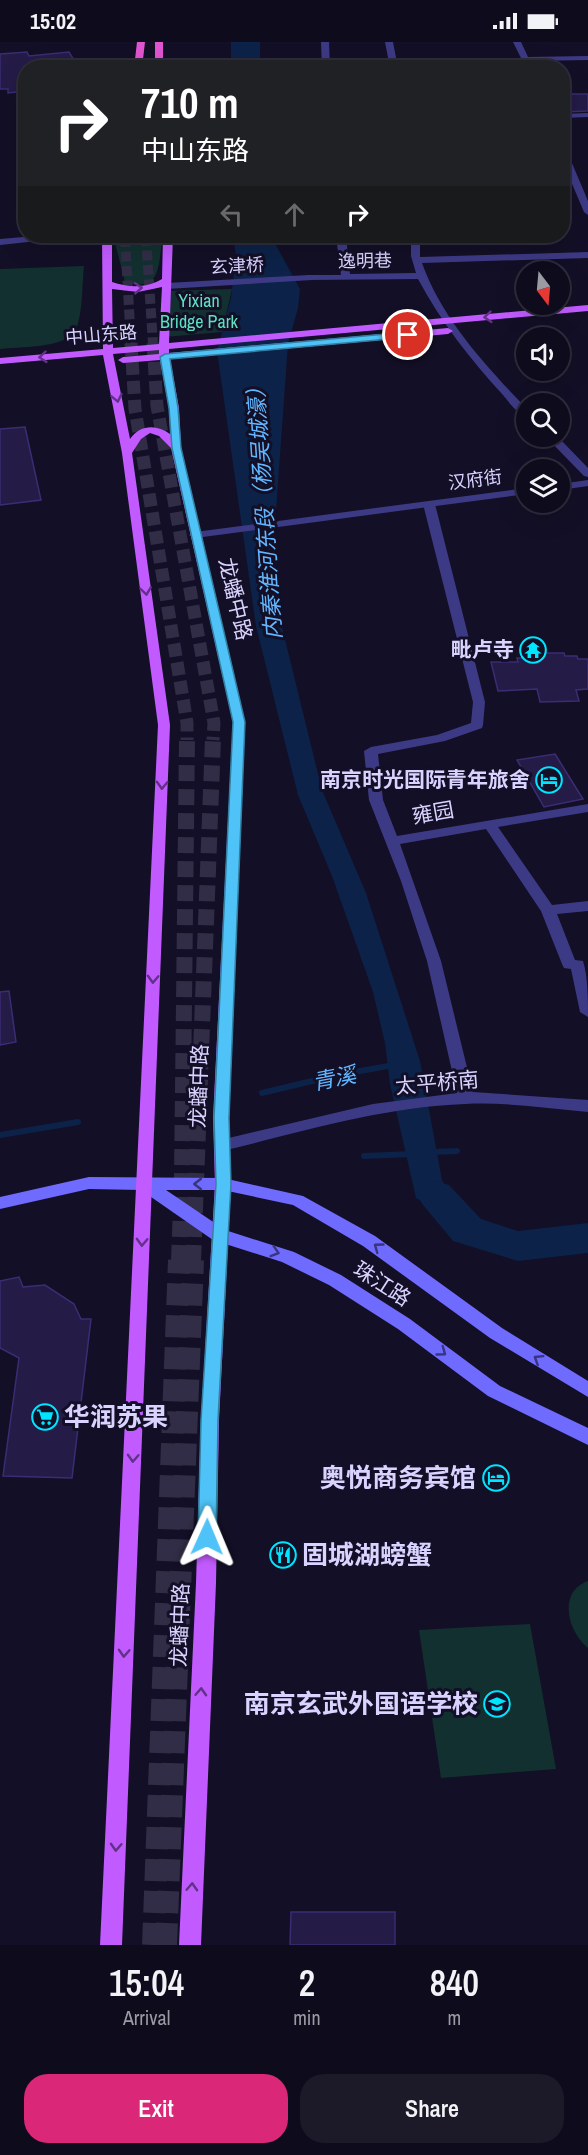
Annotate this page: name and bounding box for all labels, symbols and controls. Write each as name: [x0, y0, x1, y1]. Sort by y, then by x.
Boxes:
text: 15:02: [30, 6, 76, 36]
text: 710 m: [141, 75, 239, 131]
icon: right: [42, 84, 120, 162]
text: 中山东路: [141, 132, 249, 168]
icon: left: [215, 198, 248, 231]
icon: ahead: [278, 198, 311, 231]
icon: right: [341, 198, 374, 231]
street label: 逸明巷: [338, 248, 392, 273]
street label: 玄津桥: [209, 252, 265, 279]
north arrow: [516, 261, 570, 315]
map controls: [516, 261, 570, 513]
one-way arrow: [133, 282, 142, 295]
park label: Yixian Bridge Park: [160, 288, 239, 334]
pin: [382, 309, 433, 360]
one-way arrow: [483, 310, 492, 323]
icon: arrive: [391, 318, 424, 351]
street label: 中山东路: [64, 319, 138, 350]
button: sound: [516, 327, 570, 381]
one-way arrow: [38, 350, 47, 363]
water label: 内秦淮河东段（杨吴城濠）: [240, 375, 288, 641]
one-way arrow: [110, 393, 123, 403]
button: search: [516, 393, 570, 447]
button: layers: [516, 459, 570, 513]
street label: 汉府街: [447, 464, 503, 495]
street label: 龙蟠中路: [212, 555, 259, 643]
one-way arrow: [139, 586, 151, 595]
place label: 毗卢寺: [451, 635, 514, 664]
temple icon: 毗卢寺: [518, 635, 548, 665]
place label: 南京时光国际青年旅舍: [320, 765, 530, 794]
hotel icon: 南京时光国际青年旅舍: [534, 765, 564, 795]
one-way arrow: [155, 780, 168, 789]
street label: 雍园: [410, 795, 456, 830]
one-way arrow: [147, 975, 160, 984]
street label: 龙蟠中路: [183, 1044, 214, 1128]
water label: 青溪: [310, 1059, 360, 1097]
street label: 太平桥南: [394, 1064, 480, 1101]
one-way arrow: [193, 1178, 202, 1190]
one-way arrow: [136, 1238, 149, 1247]
one-way arrow: [374, 1244, 385, 1255]
one-way arrow: [269, 1245, 280, 1257]
street label: 珠江路: [348, 1254, 417, 1313]
one-way arrow: [435, 1345, 446, 1356]
one-way arrow: [534, 1354, 544, 1366]
place label: 华润苏果: [64, 1399, 168, 1434]
supermarket icon: 华润苏果: [30, 1402, 60, 1432]
one-way arrow: [126, 1453, 139, 1462]
place label: 奥悦商务宾馆: [320, 1460, 476, 1495]
hotel icon: 奥悦商务宾馆: [481, 1463, 511, 1493]
position arrow: [175, 1505, 239, 1569]
place label: 固城湖螃蟹: [302, 1537, 432, 1572]
restaurant icon: 固城湖螃蟹: [268, 1540, 298, 1570]
street label: 龙蟠中路: [164, 1583, 195, 1667]
one-way arrow: [118, 1648, 131, 1657]
place label: 南京玄武外国语学校: [244, 1686, 478, 1721]
one-way arrow: [194, 1687, 207, 1696]
school or university icon: 南京玄武外国语学校: [482, 1689, 512, 1719]
one-way arrow: [109, 1843, 122, 1852]
one-way arrow: [186, 1882, 199, 1891]
text: 15:04: [109, 1959, 184, 2007]
text: 2: [299, 1959, 315, 2007]
text: 840: [430, 1959, 479, 2007]
text: Arrival: [123, 2004, 170, 2031]
text: min: [293, 2004, 321, 2031]
text: m: [447, 2004, 461, 2031]
button: Exit: [24, 2074, 288, 2143]
button: Share: [300, 2074, 564, 2143]

